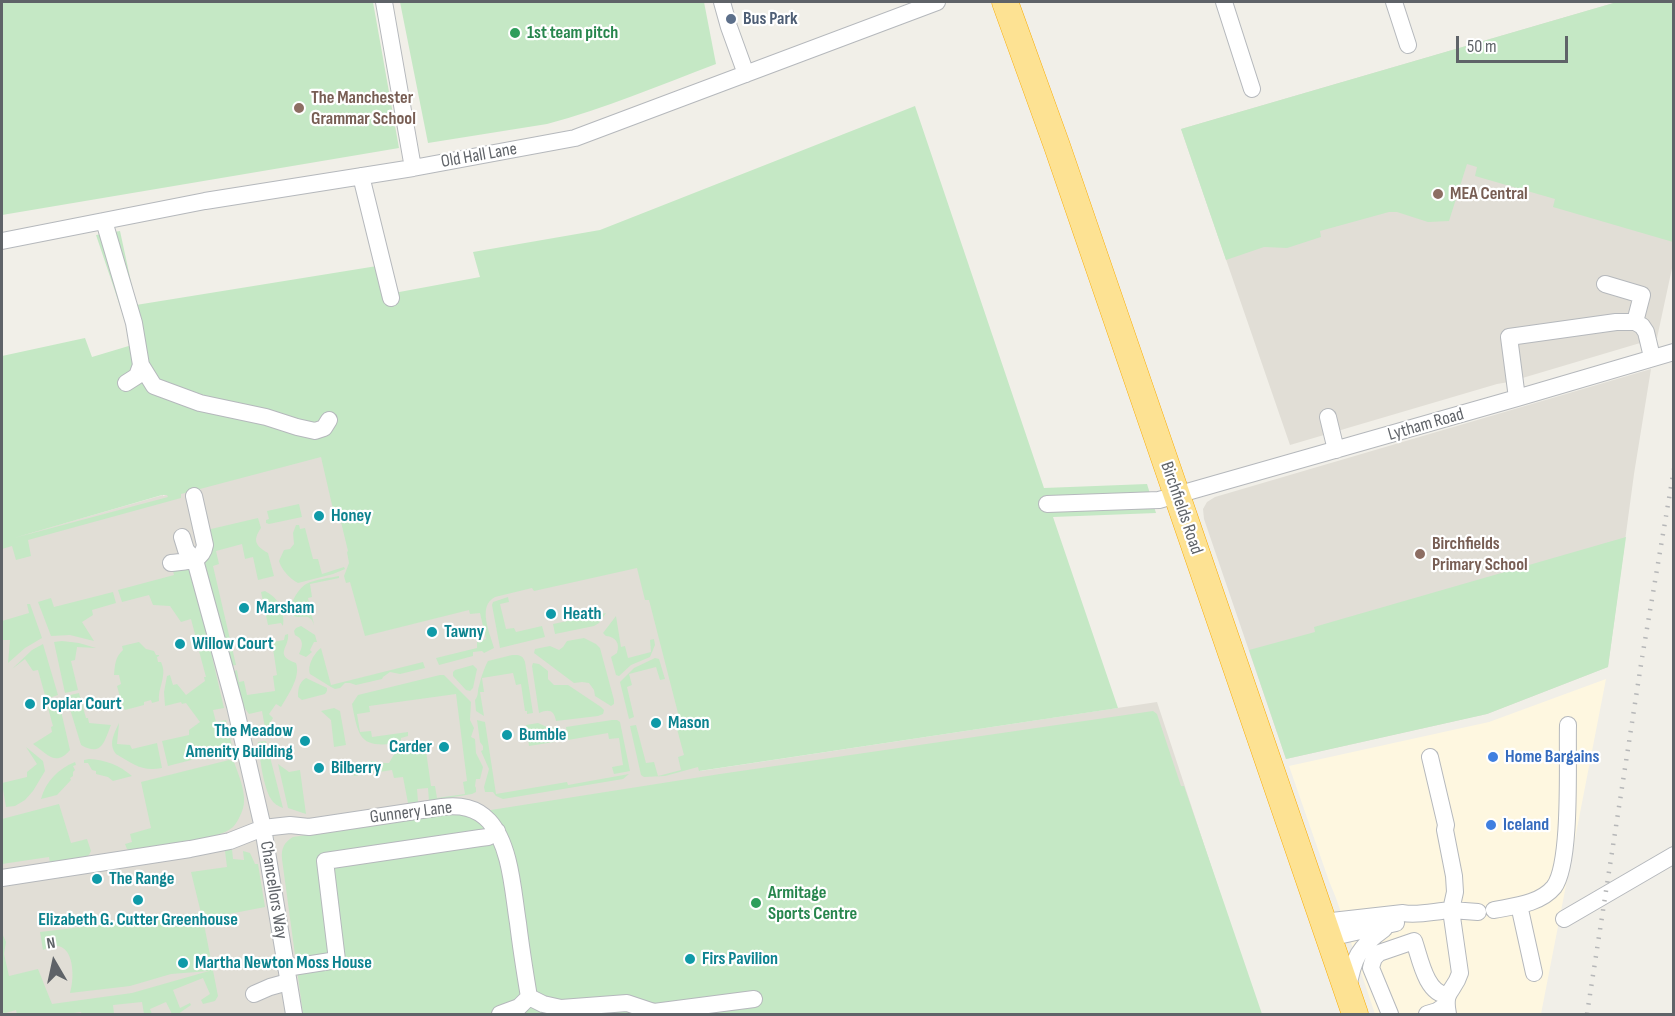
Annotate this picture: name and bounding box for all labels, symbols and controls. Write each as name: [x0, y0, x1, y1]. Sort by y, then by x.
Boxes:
place label: Bus Park: [743, 8, 798, 30]
marker: Bus Park: [724, 12, 738, 26]
place label: 1st team pitch: [527, 22, 618, 44]
scale bar: [1459, 24, 1572, 62]
marker: 1st team pitch: [508, 26, 522, 40]
text: 50 m: [1467, 36, 1497, 57]
place label: The Manchester Grammar School: [311, 87, 416, 130]
marker: The Manchester Grammar School: [292, 101, 306, 115]
street label: Old Hall Lane: [439, 139, 519, 173]
place label: MEA Central: [1450, 183, 1528, 205]
marker: MEA Central: [1431, 187, 1445, 201]
street label: Lytham Road: [1386, 404, 1466, 446]
street label: Birchfields Road: [1155, 459, 1207, 557]
place label: Honey: [331, 505, 371, 527]
marker: Honey: [312, 509, 326, 523]
place label: Birchfields Primary School: [1432, 533, 1528, 576]
marker: Birchfields Primary School: [1413, 547, 1427, 561]
place label: Marsham: [256, 597, 314, 619]
marker: Marsham: [237, 601, 251, 615]
place label: Heath: [563, 603, 602, 625]
marker: Heath: [544, 607, 558, 621]
place label: Tawny: [444, 621, 484, 643]
marker: Tawny: [425, 625, 439, 639]
place label: Willow Court: [192, 633, 274, 655]
marker: Willow Court: [173, 637, 187, 651]
place label: Poplar Court: [42, 693, 122, 715]
marker: Poplar Court: [23, 697, 37, 711]
place label: Mason: [668, 712, 710, 734]
marker: Mason: [649, 716, 663, 730]
place label: The Meadow Amenity Building: [186, 720, 293, 762]
place label: Bumble: [519, 724, 567, 746]
marker: Bumble: [500, 728, 514, 742]
marker: The Meadow Amenity Building: [298, 734, 312, 748]
place label: Carder: [389, 736, 432, 758]
marker: Carder: [437, 740, 451, 754]
place label: Home Bargains: [1505, 746, 1599, 768]
marker: Home Bargains: [1486, 750, 1500, 764]
place label: Bilberry: [331, 757, 381, 779]
marker: Bilberry: [312, 761, 326, 775]
street label: Gunnery Lane: [369, 797, 453, 829]
place label: Iceland: [1503, 814, 1549, 836]
marker: Iceland: [1484, 818, 1498, 832]
street label: Chancellors Way: [255, 840, 291, 940]
place label: The Range: [109, 868, 174, 890]
marker: The Range: [90, 872, 104, 886]
place label: Armitage Sports Centre: [768, 882, 857, 924]
marker: Elizabeth G. Cutter Greenhouse: [131, 893, 145, 907]
marker: Armitage Sports Centre: [749, 896, 763, 910]
place label: Elizabeth G. Cutter Greenhouse: [38, 909, 238, 931]
north arrow: [24, 932, 84, 992]
text: N: [45, 934, 57, 954]
place label: Firs Pavilion: [702, 948, 778, 970]
place label: Martha Newton Moss House: [195, 952, 372, 974]
marker: Firs Pavilion: [683, 952, 697, 966]
marker: Martha Newton Moss House: [176, 956, 190, 970]

